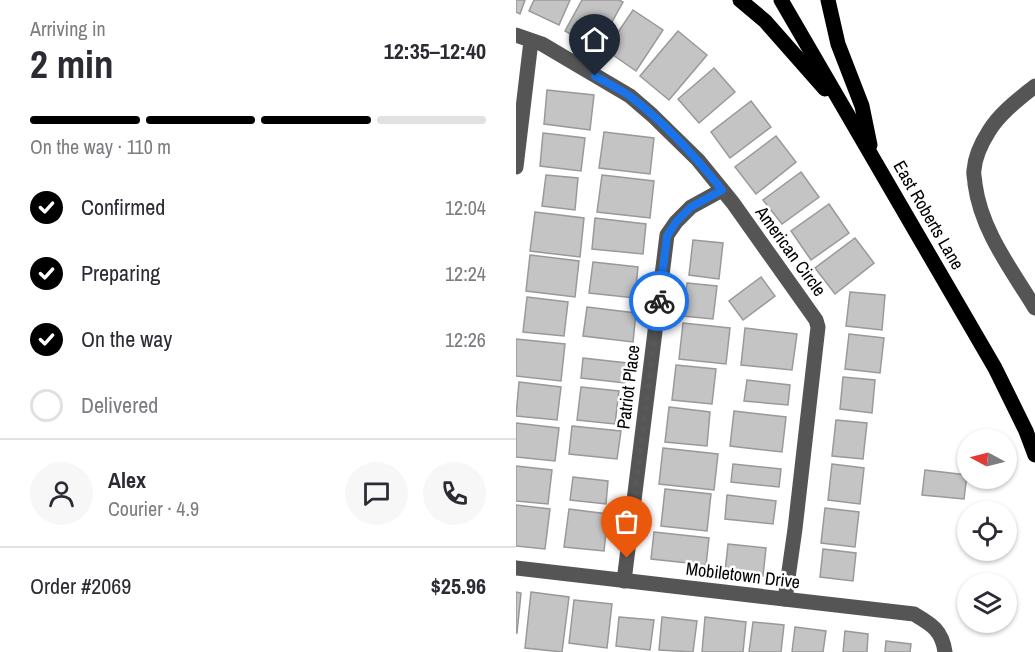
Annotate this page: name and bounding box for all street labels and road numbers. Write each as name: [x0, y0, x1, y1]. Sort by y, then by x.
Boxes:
street label: East Roberts Lane: [888, 156, 970, 274]
street label: American Circle: [749, 200, 832, 301]
street label: Patriot Place: [610, 344, 646, 430]
street label: Mobiletown Drive: [684, 556, 802, 594]

